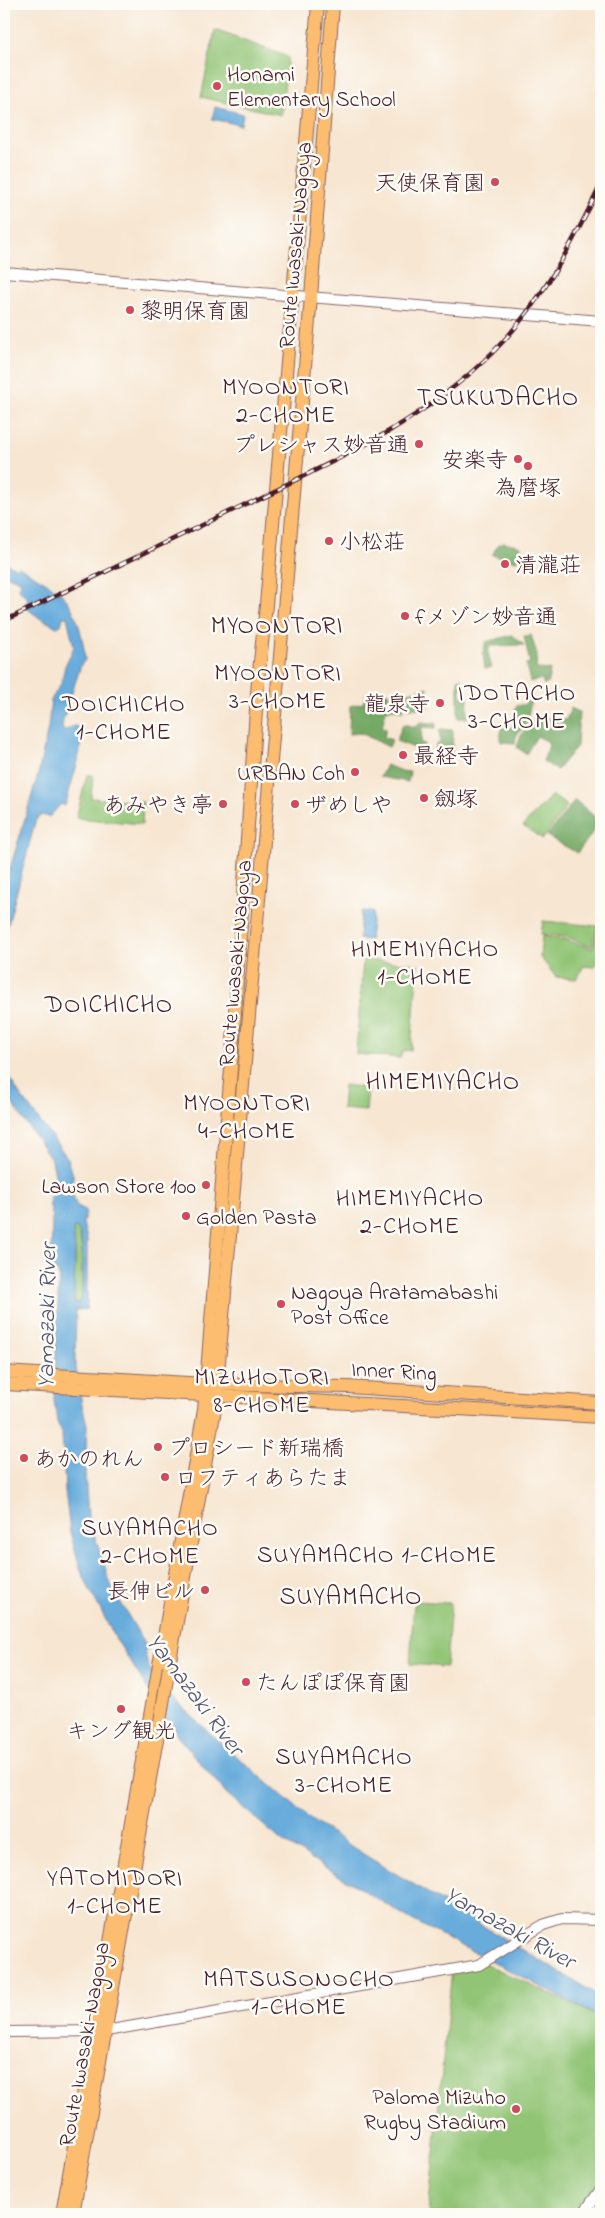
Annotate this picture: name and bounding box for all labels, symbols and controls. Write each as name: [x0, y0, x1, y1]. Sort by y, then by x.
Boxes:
place label: Honami Elementary School: [227, 60, 396, 118]
marker: Honami Elementary School: [211, 80, 223, 92]
street label: Route Iwasaki-Nagoya: [272, 141, 323, 350]
place label: 天使保育園: [375, 169, 485, 201]
marker: 天使保育園: [489, 176, 501, 188]
place label: 黎明保育園: [140, 297, 250, 329]
marker: 黎明保育園: [124, 304, 136, 316]
district label: MYOONTORI 2-CHOME: [222, 371, 350, 434]
district label: TSUKUDACHO: [417, 381, 579, 417]
place label: プレシャス妙音通: [233, 431, 409, 463]
marker: プレシャス妙音通: [413, 438, 425, 450]
place label: 安楽寺: [442, 446, 508, 478]
marker: 安楽寺: [512, 453, 524, 465]
marker: 為麿塚: [522, 460, 534, 472]
place label: 為麿塚: [495, 474, 561, 506]
place label: 小松荘: [339, 528, 405, 560]
marker: 小松荘: [323, 535, 335, 547]
place label: 清瀧荘: [515, 551, 581, 583]
marker: 清瀧荘: [499, 558, 511, 570]
place label: fメゾン妙音通: [415, 603, 557, 635]
district label: MYOONTORI: [211, 609, 343, 645]
marker: fメゾン妙音通: [399, 610, 411, 622]
district label: MYOONTORI 3-CHOME: [214, 657, 342, 720]
district label: IDOTACHO 3-CHOME: [458, 677, 576, 740]
district label: DOICHICHO 1-CHOME: [61, 688, 186, 751]
place label: 龍泉寺: [364, 690, 430, 722]
marker: 龍泉寺: [434, 697, 446, 709]
place label: 最経寺: [413, 742, 479, 774]
marker: 最経寺: [397, 749, 409, 761]
place label: URBAN Coh: [237, 759, 345, 791]
marker: URBAN Coh: [349, 766, 361, 778]
place label: 劔塚: [434, 785, 478, 817]
place label: あみやき亭: [103, 791, 213, 823]
place label: ザめしや: [305, 791, 393, 823]
marker: 劔塚: [418, 792, 430, 804]
marker: あみやき亭: [217, 798, 229, 810]
marker: ザめしや: [289, 798, 301, 810]
street label: Route Iwasaki-Nagoya: [212, 859, 263, 1068]
district label: HIMEMIYACHO 1-CHOME: [351, 933, 499, 996]
district label: DOICHICHO: [44, 988, 173, 1024]
district label: HIMEMIYACHO: [366, 1065, 520, 1101]
district label: MYOONTORI 4-CHOME: [183, 1087, 311, 1150]
place label: Lawson Store 100: [41, 1172, 196, 1204]
marker: Lawson Store 100: [200, 1179, 212, 1191]
district label: HIMEMIYACHO 2-CHOME: [336, 1182, 484, 1245]
place label: Golden Pasta: [196, 1203, 317, 1235]
marker: Golden Pasta: [180, 1210, 192, 1222]
water label: Yamazaki River: [30, 1241, 67, 1389]
place label: Nagoya Aratamabashi Post Office: [291, 1278, 498, 1335]
marker: Nagoya Aratamabashi Post Office: [275, 1298, 287, 1310]
street label: Inner Ring: [350, 1355, 438, 1392]
district label: MIZUHOTORI 8-CHOME: [194, 1361, 330, 1424]
place label: プロシード新瑞橋: [168, 1434, 344, 1466]
marker: プロシード新瑞橋: [152, 1441, 164, 1453]
place label: あかのれん: [34, 1445, 144, 1477]
marker: あかのれん: [18, 1452, 30, 1464]
place label: ロフティあらたま: [175, 1464, 351, 1496]
marker: ロフティあらたま: [159, 1471, 171, 1483]
district label: SUYAMACHO 2-CHOME: [81, 1512, 219, 1575]
district label: SUYAMACHO 1-CHOME: [257, 1539, 497, 1574]
place label: 長伸ビル: [107, 1577, 195, 1609]
district label: SUYAMACHO: [280, 1580, 422, 1616]
marker: 長伸ビル: [199, 1584, 211, 1596]
water label: Yamazaki River: [136, 1627, 253, 1766]
place label: たんぽぽ保育園: [256, 1669, 410, 1701]
marker: たんぽぽ保育園: [240, 1676, 252, 1688]
marker: キング観光: [115, 1703, 127, 1715]
place label: キング観光: [66, 1717, 176, 1749]
district label: SUYAMACHO 3-CHOME: [275, 1741, 413, 1804]
district label: YATOMIDORI 1-CHOME: [47, 1862, 183, 1925]
water label: Yamazaki River: [437, 1879, 583, 1981]
street label: Route Iwasaki-Nagoya: [52, 1940, 121, 2150]
district label: MATSUSONOCHO 1-CHOME: [203, 1963, 395, 2026]
place label: Paloma Mizuho Rugby Stadium: [364, 2083, 506, 2141]
marker: Paloma Mizuho Rugby Stadium: [510, 2103, 522, 2115]

